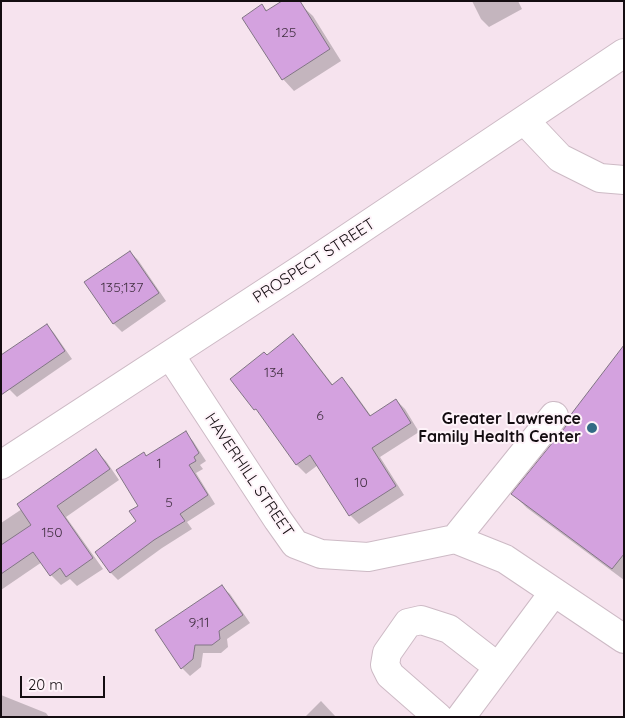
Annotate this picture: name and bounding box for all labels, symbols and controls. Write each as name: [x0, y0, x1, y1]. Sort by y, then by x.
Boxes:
house number: 125: [276, 25, 296, 41]
street label: PROSPECT STREET: [249, 214, 379, 308]
house number: 135;137: [101, 280, 143, 296]
house number: 134: [264, 365, 284, 381]
house number: 6: [316, 408, 324, 424]
place label: Greater Lawrence Family Health Center: [418, 409, 581, 447]
street label: HAVERHILL STREET: [201, 410, 297, 540]
marker: Greater Lawrence Family Health Center: [585, 421, 599, 435]
house number: 1: [156, 456, 162, 472]
house number: 10: [354, 475, 368, 491]
house number: 5: [165, 495, 173, 511]
house number: 150: [41, 525, 63, 541]
house number: 9;11: [189, 615, 209, 631]
scale bar: [22, 666, 108, 698]
text: 20 m: [28, 675, 63, 694]

